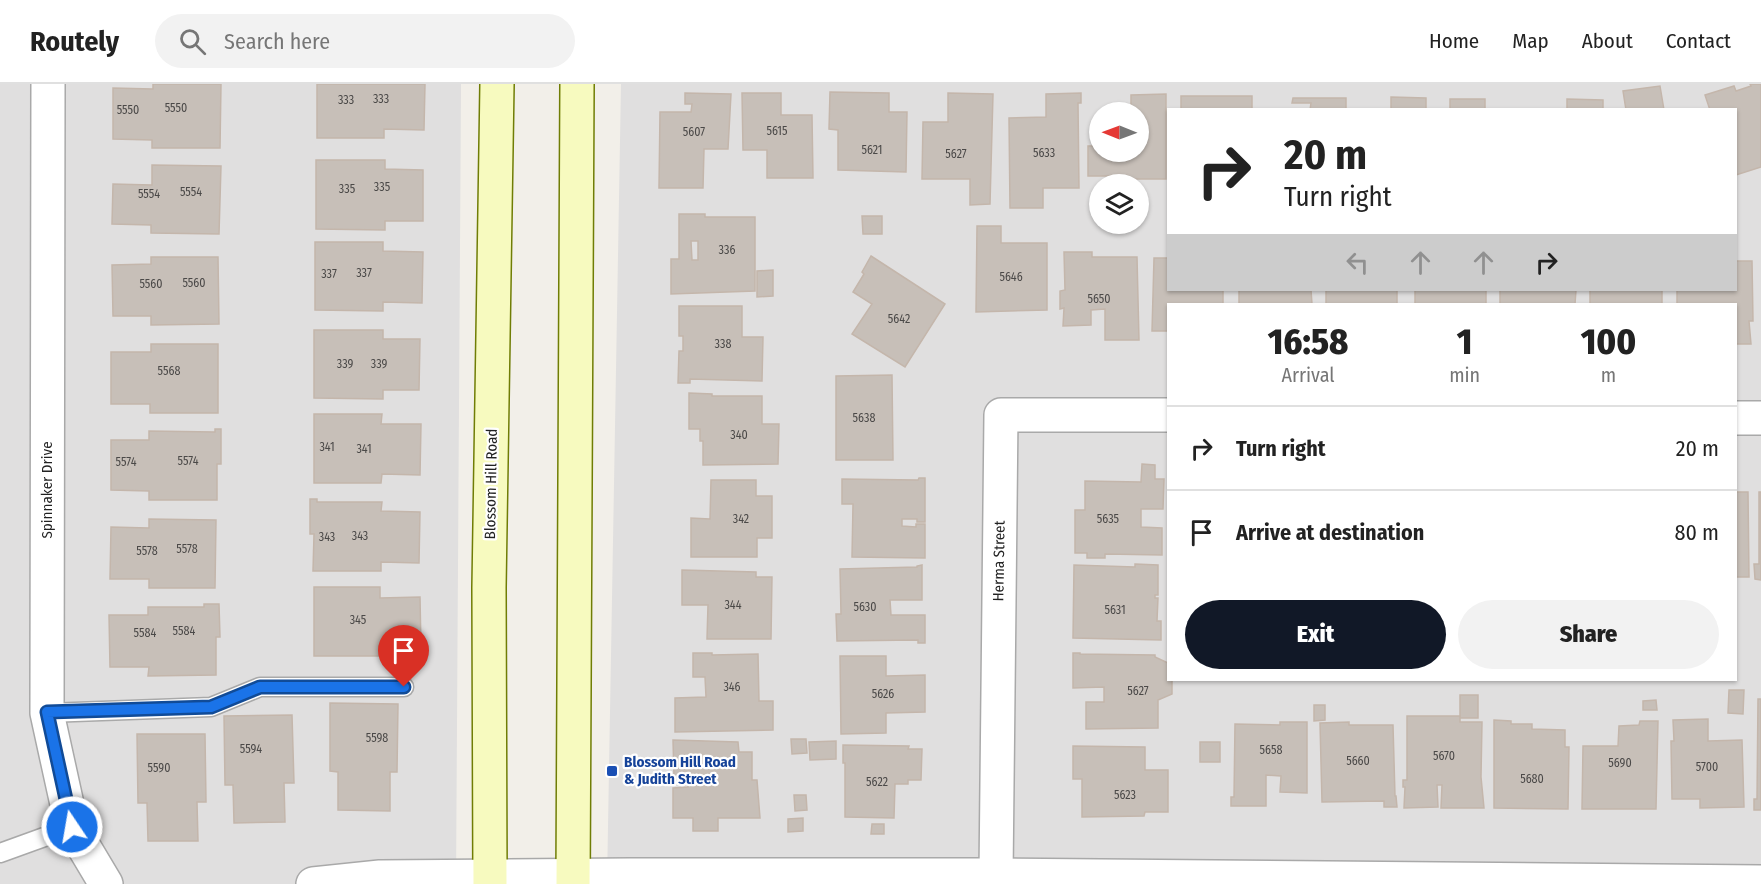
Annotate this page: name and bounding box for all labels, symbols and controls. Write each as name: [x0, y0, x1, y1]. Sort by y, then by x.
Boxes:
search box: [155, 14, 575, 68]
text: Routely: [30, 25, 119, 58]
icon: search: [176, 25, 209, 58]
text: Search here: [224, 28, 330, 55]
text: Home: [1429, 28, 1479, 54]
text: Map: [1512, 28, 1549, 54]
text: About: [1582, 28, 1633, 54]
text: Contact: [1666, 28, 1731, 54]
house number: 333: [373, 92, 389, 106]
house number: 333: [338, 93, 354, 107]
house number: 5550: [165, 101, 187, 115]
north arrow: [1089, 102, 1149, 162]
map controls: [1089, 102, 1149, 234]
house number: 5550: [117, 103, 139, 117]
house number: 5615: [766, 124, 788, 138]
house number: 5607: [683, 125, 705, 139]
text: 20 m: [1284, 130, 1367, 180]
icon: right: [1185, 132, 1263, 210]
house number: 5621: [861, 143, 883, 157]
house number: 5633: [1033, 146, 1055, 160]
house number: 5627: [945, 147, 967, 161]
button: layers: [1089, 174, 1149, 234]
house number: 335: [374, 180, 391, 194]
text: Turn right: [1284, 181, 1392, 213]
house number: 335: [339, 182, 356, 196]
house number: 5554: [180, 185, 202, 199]
house number: 5554: [138, 187, 160, 201]
house number: 336: [719, 243, 735, 257]
icon: left: [1341, 246, 1374, 279]
icon: ahead: [1404, 246, 1437, 279]
icon: ahead: [1467, 246, 1500, 279]
icon: right: [1530, 246, 1563, 279]
house number: 337: [356, 266, 372, 280]
house number: 337: [321, 267, 337, 281]
house number: 5646: [999, 270, 1023, 284]
house number: 5560: [182, 276, 206, 290]
house number: 5560: [139, 277, 163, 291]
house number: 5650: [1087, 292, 1111, 306]
house number: 5642: [888, 312, 910, 326]
text: 16:58: [1268, 320, 1348, 364]
text: 1: [1457, 320, 1472, 364]
text: 100: [1581, 320, 1636, 364]
house number: 338: [715, 337, 731, 351]
house number: 339: [337, 357, 353, 371]
house number: 339: [371, 357, 387, 371]
text: Arrival: [1282, 363, 1335, 387]
text: min: [1449, 363, 1480, 387]
text: m: [1601, 363, 1616, 387]
house number: 5568: [158, 364, 180, 378]
house number: 5638: [853, 411, 875, 425]
street label: Blossom Hill Road: [481, 428, 501, 540]
house number: 340: [730, 428, 748, 442]
icon: right: [1185, 432, 1218, 465]
text: Turn right: [1236, 435, 1325, 462]
text: 20 m: [1676, 435, 1719, 462]
house number: 341: [319, 440, 335, 454]
street label: Spinnaker Drive: [38, 441, 56, 539]
house number: 341: [356, 442, 372, 456]
house number: 5574: [178, 454, 199, 468]
house number: 5574: [116, 455, 137, 469]
house number: 342: [733, 512, 749, 526]
house number: 5635: [1097, 512, 1120, 526]
icon: arrive: [1185, 516, 1218, 549]
text: Arrive at destination: [1236, 519, 1424, 546]
text: 80 m: [1674, 519, 1719, 546]
street label: Herma Street: [989, 520, 1009, 602]
house number: 343: [352, 529, 368, 543]
house number: 343: [319, 530, 335, 544]
house number: 5578: [176, 542, 198, 556]
house number: 5578: [136, 544, 158, 558]
house number: 344: [725, 598, 742, 612]
house number: 5630: [853, 600, 877, 614]
button: Exit: [1185, 600, 1446, 669]
button: Share: [1458, 600, 1719, 669]
house number: 5631: [1104, 603, 1126, 617]
house number: 345: [350, 613, 367, 627]
house number: 5584: [173, 624, 196, 638]
pin: [378, 625, 429, 687]
house number: 5584: [134, 626, 157, 640]
icon: arrive: [387, 634, 420, 667]
house number: 346: [723, 680, 741, 694]
house number: 5627: [1127, 684, 1149, 698]
house number: 5626: [872, 687, 894, 701]
house number: 5598: [366, 731, 388, 745]
house number: 5594: [240, 742, 262, 756]
house number: 5658: [1260, 743, 1282, 757]
house number: 5670: [1433, 749, 1455, 763]
place label: Blossom Hill Road & Judith Street: [624, 753, 736, 788]
house number: 5660: [1346, 754, 1370, 768]
house number: 5690: [1608, 756, 1632, 770]
house number: 5700: [1696, 760, 1718, 774]
house number: 5590: [148, 761, 170, 775]
marker: Blossom Hill Road & Judith Street: [605, 764, 619, 778]
house number: 5680: [1520, 772, 1544, 786]
house number: 5622: [866, 775, 888, 789]
house number: 5623: [1114, 788, 1136, 802]
position arrow: [40, 795, 104, 859]

